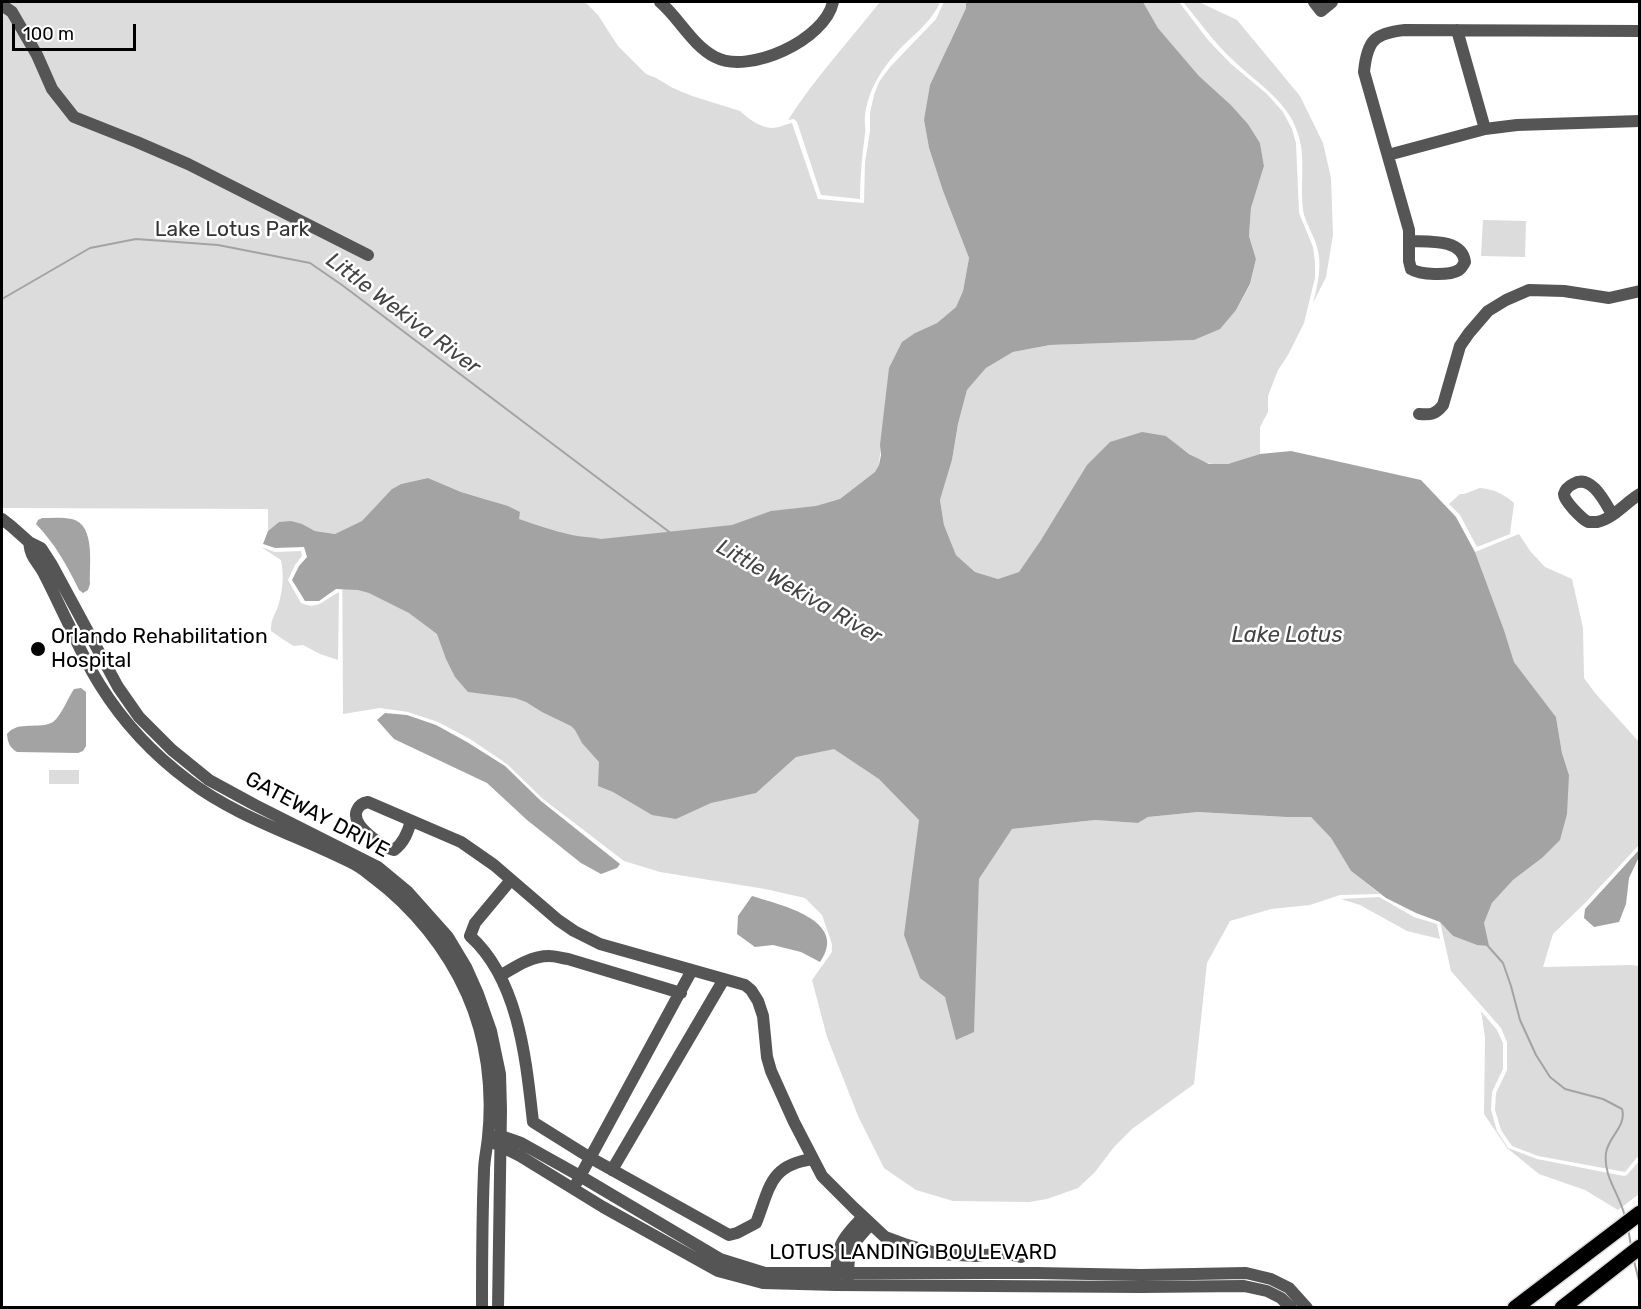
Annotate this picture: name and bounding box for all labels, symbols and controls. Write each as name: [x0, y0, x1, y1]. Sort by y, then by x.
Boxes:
scale bar: [15, 12, 140, 50]
text: 100 m: [23, 23, 74, 45]
park label: Lake Lotus Park: [155, 217, 309, 243]
water label: Little Wekiva River: [321, 247, 485, 381]
water label: Little Wekiva River: [712, 534, 886, 650]
water label: Lake Lotus: [1232, 623, 1342, 649]
place label: Orlando Rehabilitation Hospital: [51, 624, 268, 674]
marker: Orlando Rehabilitation Hospital: [29, 640, 47, 658]
street label: GATEWAY DRIVE: [241, 766, 393, 864]
street label: LOTUS LANDING BOULEVARD: [769, 1240, 1057, 1266]

